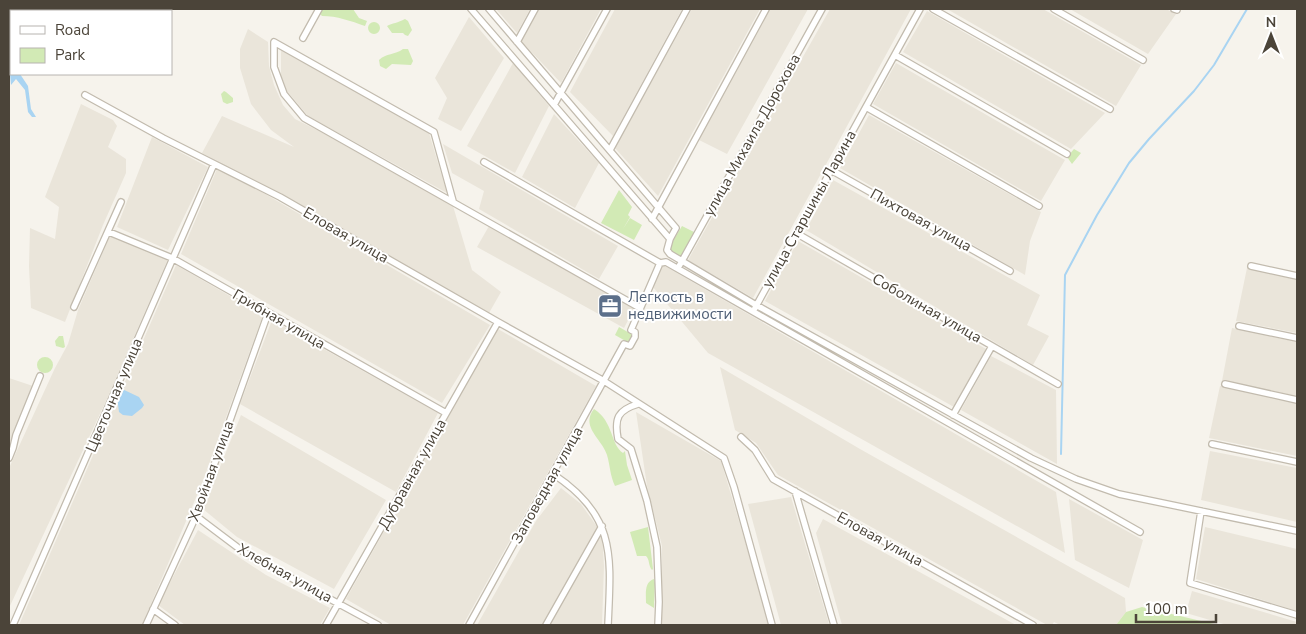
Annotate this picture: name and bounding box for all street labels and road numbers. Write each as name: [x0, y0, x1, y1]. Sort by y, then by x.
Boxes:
street label: улица Михаила Дорохова: [699, 50, 805, 220]
street label: улица Старшины Ларина: [757, 127, 861, 291]
street label: Пихтовая улица: [867, 184, 975, 256]
street label: Еловая улица: [299, 202, 393, 268]
street label: Соболиная улица: [869, 269, 985, 347]
street label: Грибная улица: [229, 284, 329, 354]
street label: Цветочная улица: [81, 335, 147, 455]
street label: Дубравная улица: [373, 415, 451, 533]
street label: Хвойная улица: [183, 418, 239, 524]
street label: Заповедная улица: [507, 423, 587, 547]
street label: Еловая улица: [833, 507, 927, 571]
street label: Хлебная улица: [234, 539, 336, 607]

